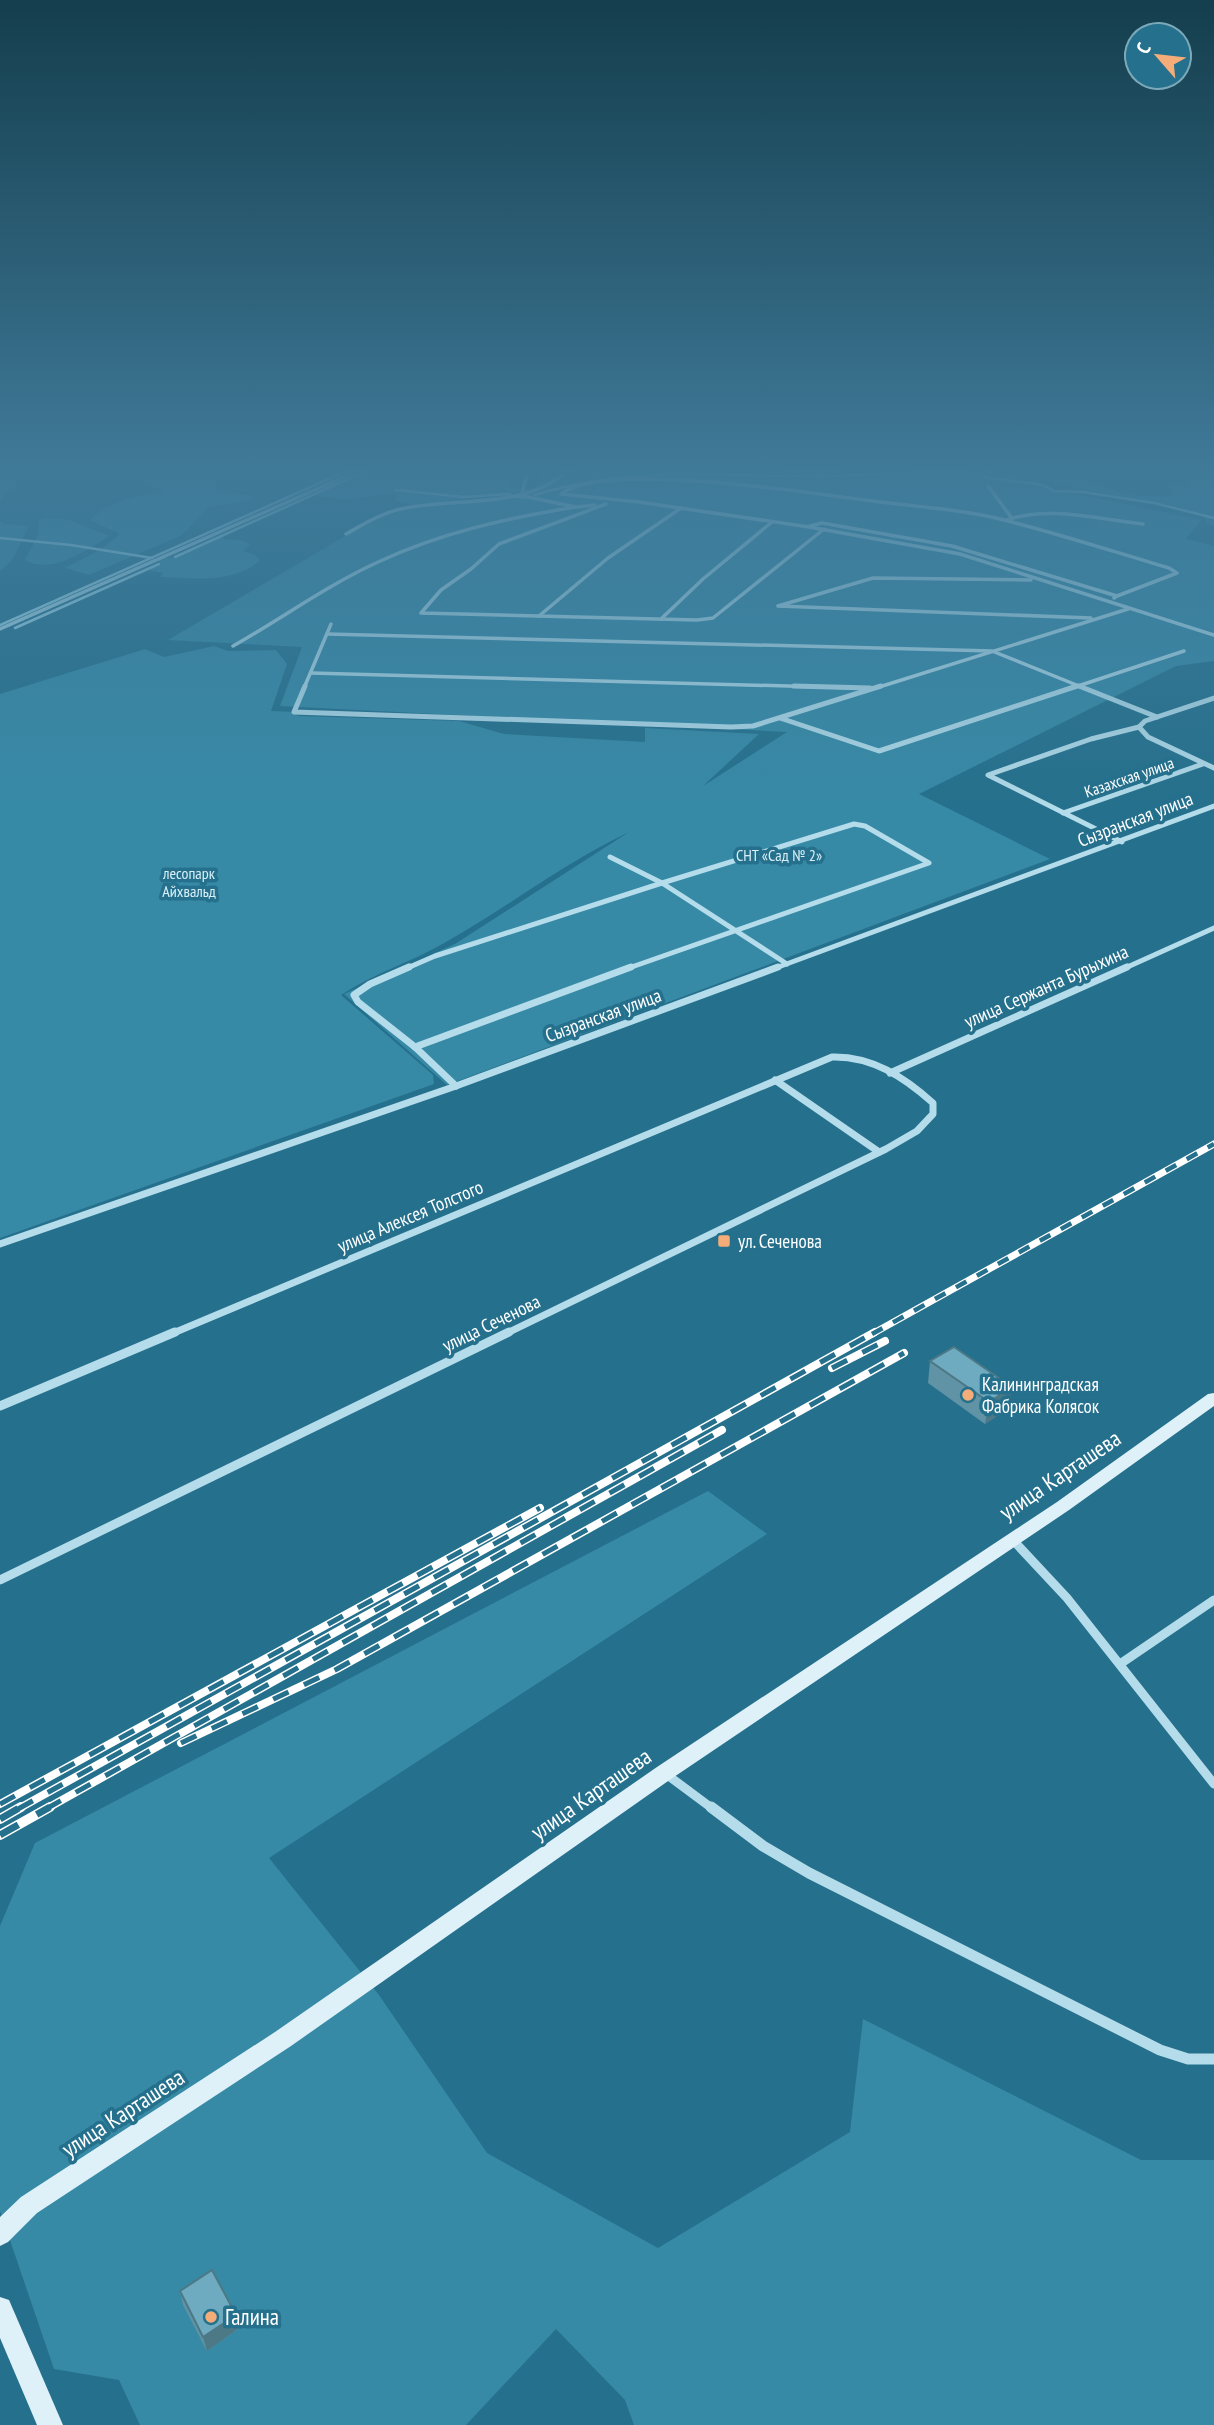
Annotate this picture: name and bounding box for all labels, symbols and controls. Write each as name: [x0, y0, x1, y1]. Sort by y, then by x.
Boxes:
north arrow: [1123, 21, 1193, 91]
text: С: [1130, 38, 1156, 57]
street label: Казахская улица: [1082, 752, 1176, 802]
street label: Сызранская улица: [1074, 786, 1196, 852]
park label: СНТ «Сад № 2»: [736, 845, 822, 865]
park label: лесопарк Айхвальд: [162, 863, 216, 901]
street label: улица Сержанта Бурыхина: [960, 939, 1132, 1033]
street label: Сызранская улица: [542, 983, 664, 1047]
street label: улица Алексея Толстого: [334, 1174, 486, 1258]
place label: ул. Сеченова: [738, 1229, 822, 1253]
marker: ул. Сеченова: [716, 1233, 732, 1249]
street label: улица Сеченова: [438, 1289, 544, 1357]
place label: Калининградская Фабрика Колясок: [982, 1372, 1100, 1418]
marker: Калининградская Фабрика Колясок: [960, 1387, 976, 1403]
street label: улица Карташева: [993, 1423, 1126, 1526]
street label: улица Карташева: [525, 1741, 657, 1846]
street label: улица Карташева: [56, 2062, 190, 2163]
place label: Галина: [225, 2302, 279, 2331]
marker: Галина: [203, 2309, 219, 2325]

